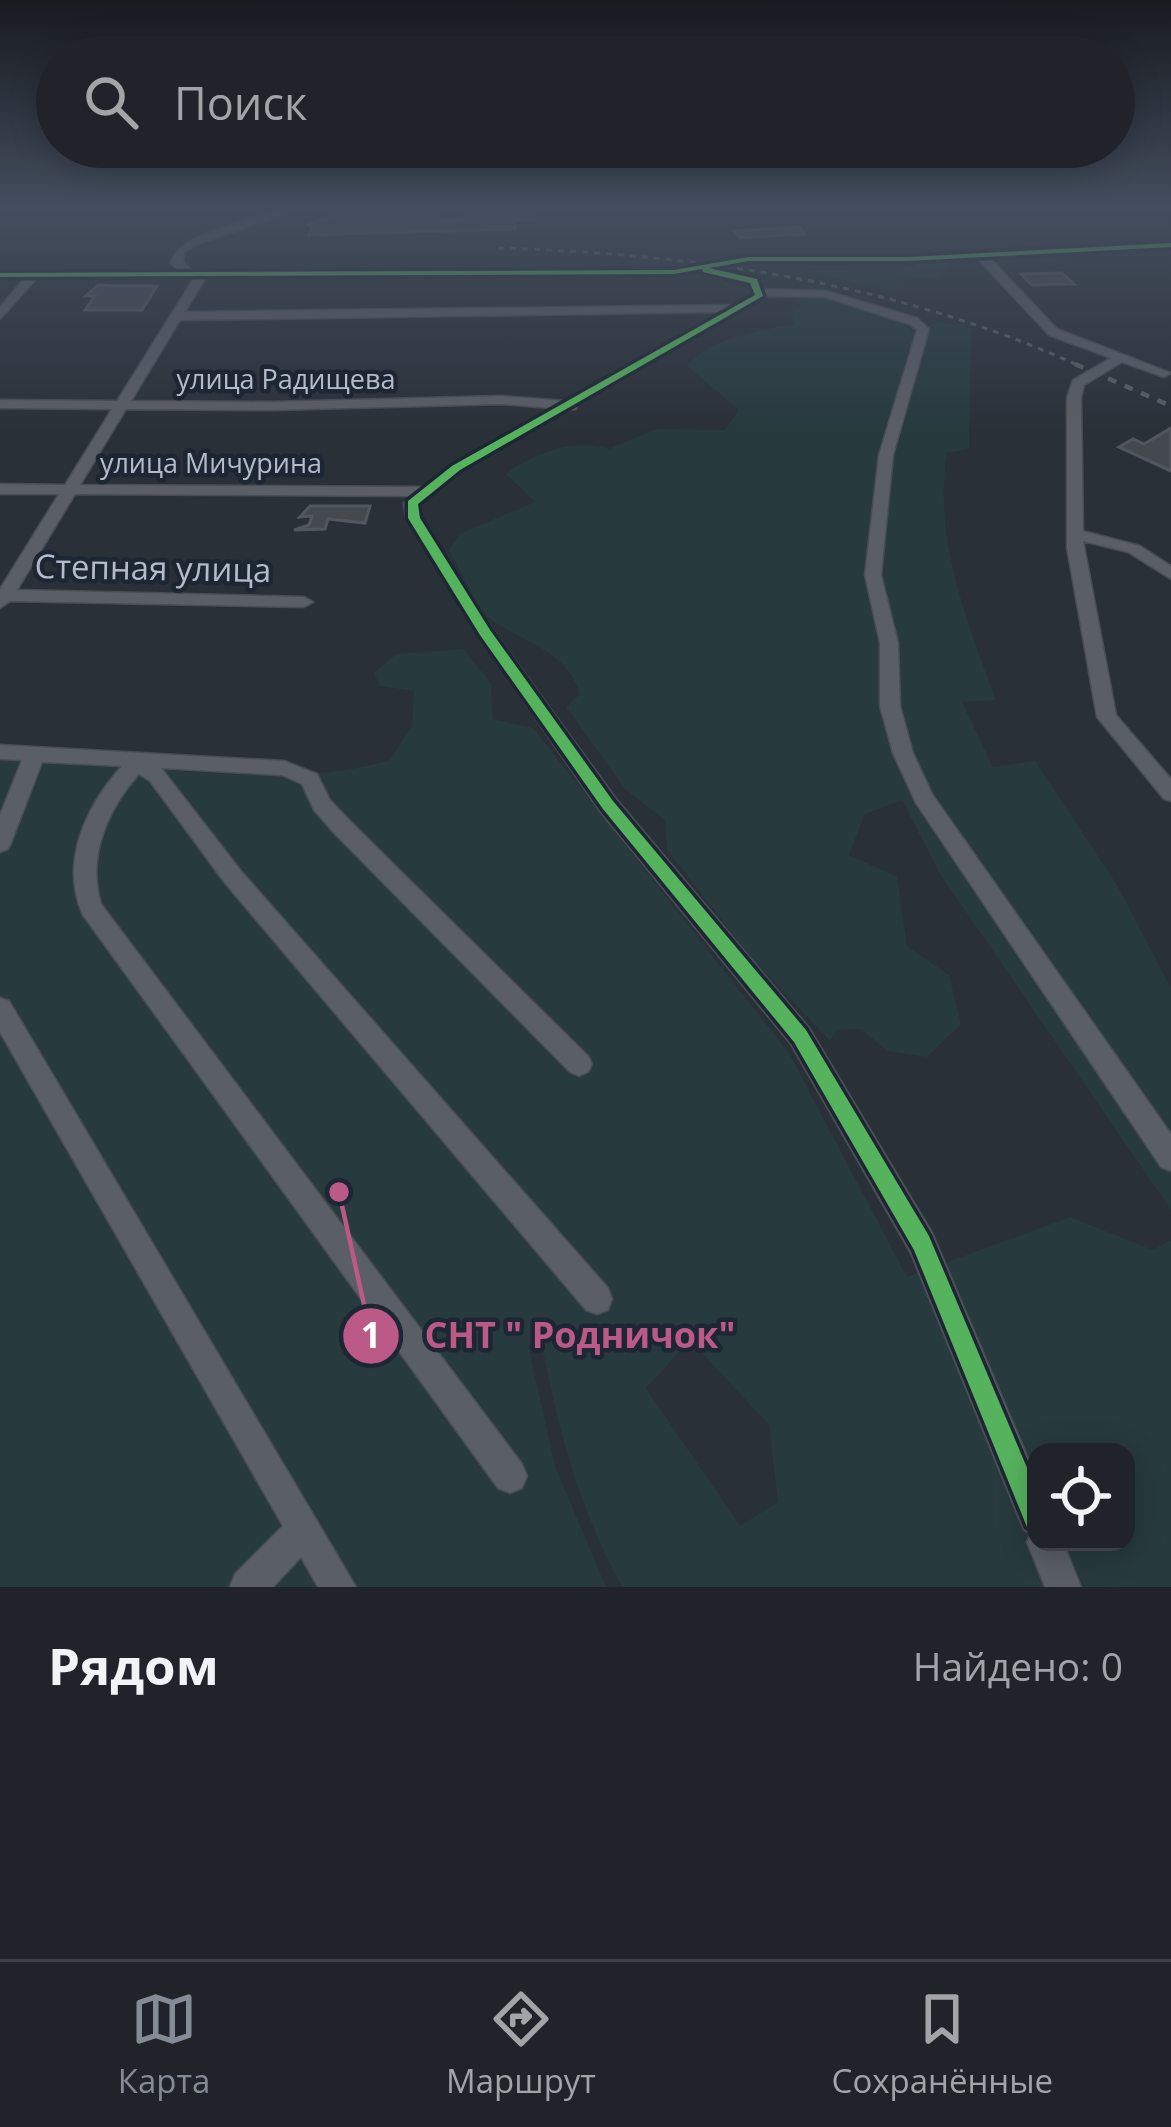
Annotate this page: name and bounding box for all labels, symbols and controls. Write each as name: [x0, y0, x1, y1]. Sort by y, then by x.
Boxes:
search box: [36, 36, 1135, 168]
icon: search: [78, 69, 144, 135]
text: Поиск: [174, 72, 307, 133]
street label: улица Радищева: [177, 360, 395, 397]
street label: улица Мичурина: [100, 444, 322, 481]
street label: Степная улица: [34, 543, 272, 592]
callout: СНТ " Родничок": [341, 1300, 759, 1372]
text: 1: [361, 1310, 381, 1359]
text: СНТ " Родничок": [425, 1310, 735, 1359]
map controls: [1027, 1443, 1135, 1551]
button: locate: [1027, 1443, 1135, 1551]
text: Рядом: [48, 1630, 219, 1700]
text: Найдено: 0: [913, 1639, 1123, 1692]
tab: Карта: [118, 1986, 210, 2103]
tab: Маршрут: [446, 1986, 596, 2103]
tab: Сохранённые: [832, 1986, 1053, 2103]

